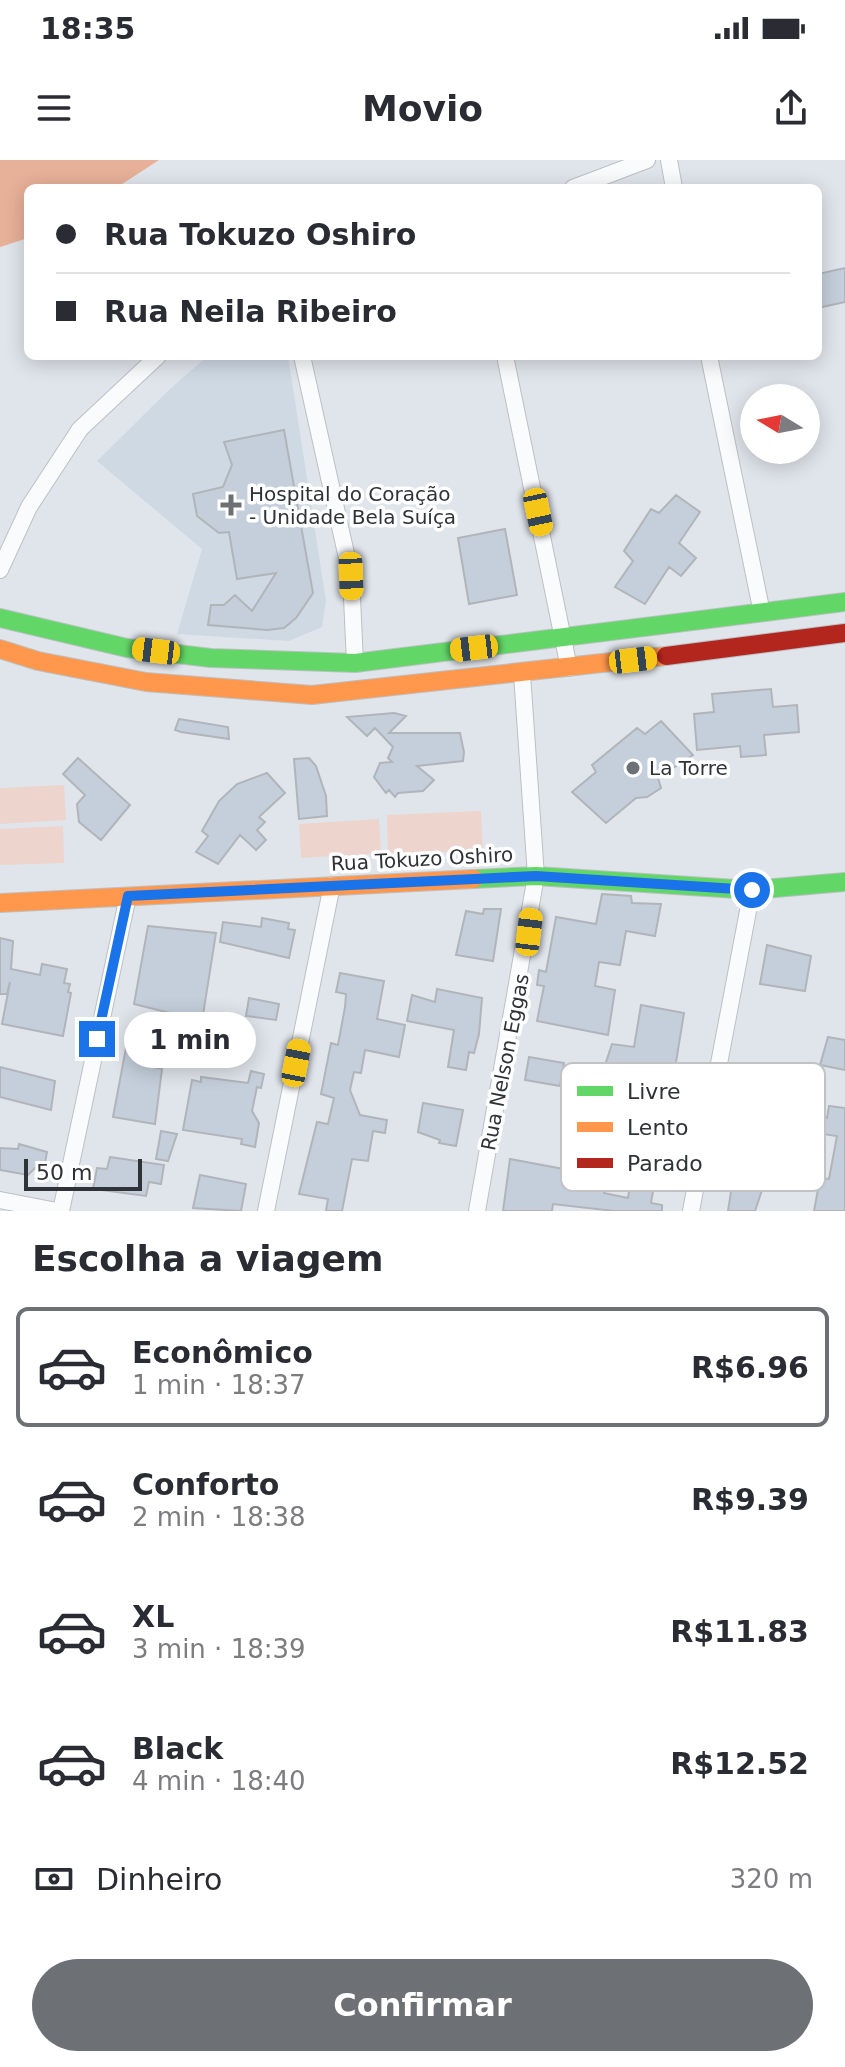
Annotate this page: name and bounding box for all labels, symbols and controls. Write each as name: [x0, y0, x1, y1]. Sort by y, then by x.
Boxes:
text: 18:35: [40, 11, 136, 46]
icon: menu: [32, 86, 76, 130]
icon: share: [769, 86, 813, 130]
text: Movio: [362, 88, 483, 129]
text: Rua Tokuzo Oshiro: [104, 217, 416, 252]
text: Rua Neila Ribeiro: [104, 294, 397, 329]
north arrow: [740, 384, 820, 464]
map controls: [740, 384, 820, 464]
place label: Hospital do Coração - Unidade Bela Suíça: [249, 482, 456, 529]
car: [521, 486, 555, 538]
marker: Hospital do Coração - Unidade Bela Suíça: [220, 494, 242, 516]
car: [338, 552, 364, 600]
car: [449, 633, 499, 663]
car: [131, 636, 181, 666]
car: [608, 645, 658, 675]
place label: La Torre: [649, 756, 728, 780]
marker: La Torre: [624, 759, 642, 777]
street label: Rua Tokuzo Oshiro: [330, 842, 514, 876]
route start: [734, 872, 770, 908]
car: [514, 907, 544, 957]
street label: Rua Nelson Eggas: [476, 972, 534, 1152]
callout: 1 min: [125, 1011, 257, 1067]
route end: [79, 1021, 115, 1057]
text: 1 min: [149, 1025, 231, 1055]
car: [280, 1037, 312, 1089]
legend: [561, 1063, 825, 1191]
text: Livre: [627, 1079, 681, 1104]
text: Lento: [627, 1115, 688, 1140]
text: Parado: [627, 1151, 703, 1176]
scale bar: [24, 1155, 142, 1191]
text: 50 m: [36, 1160, 92, 1185]
text: Escolha a viagem: [32, 1238, 384, 1279]
icon: car: [36, 1331, 108, 1403]
text: Econômico: [132, 1335, 313, 1370]
text: R$6.96: [691, 1350, 809, 1385]
text: 1 min · 18:37: [132, 1370, 306, 1400]
icon: car: [36, 1463, 108, 1535]
text: Conforto: [132, 1467, 279, 1502]
text: R$9.39: [691, 1482, 809, 1517]
text: 2 min · 18:38: [132, 1502, 306, 1532]
icon: car: [36, 1595, 108, 1667]
text: XL: [132, 1599, 174, 1634]
text: R$11.83: [670, 1614, 809, 1649]
text: 3 min · 18:39: [132, 1634, 306, 1664]
icon: car: [36, 1727, 108, 1799]
text: Black: [132, 1731, 223, 1766]
text: R$12.52: [670, 1746, 809, 1781]
text: 4 min · 18:40: [132, 1766, 306, 1796]
icon: cash: [32, 1857, 76, 1901]
text: Dinheiro: [96, 1862, 222, 1897]
text: 320 m: [730, 1864, 813, 1894]
button: Confirmar: [32, 1959, 813, 2051]

